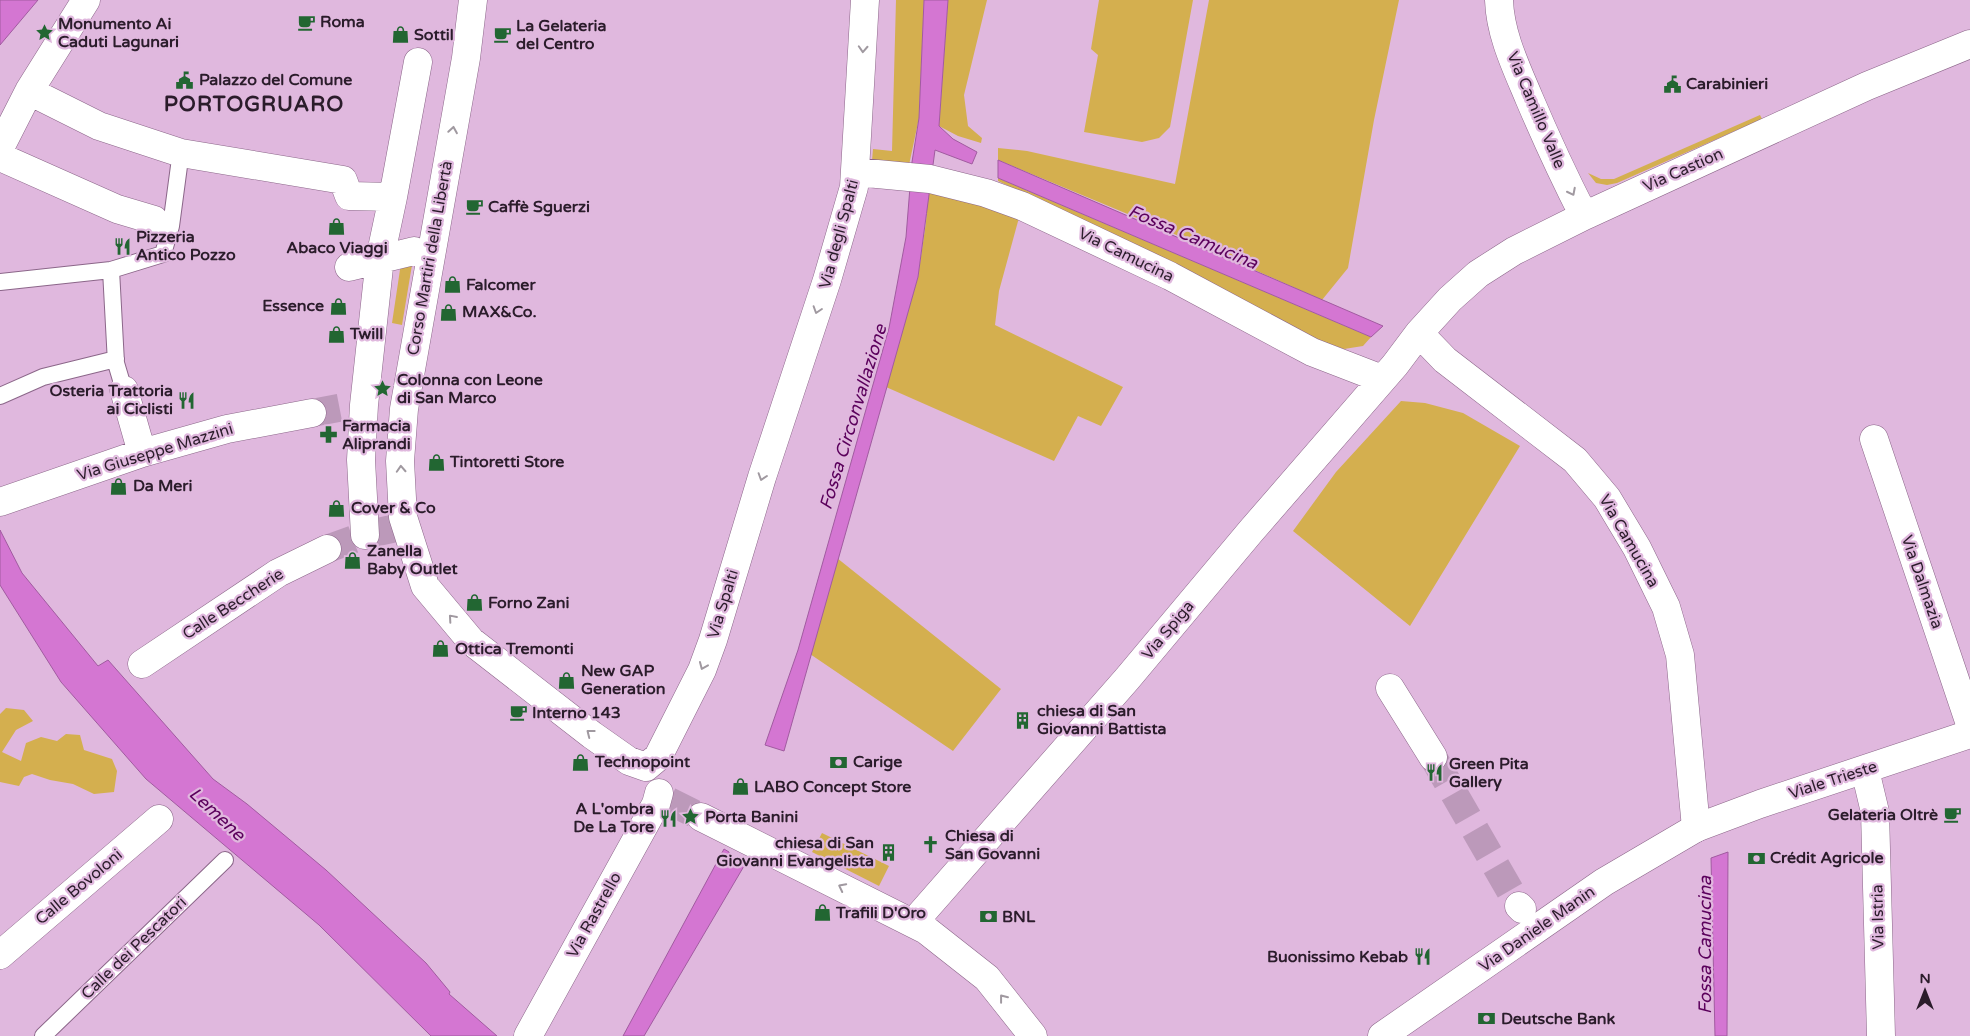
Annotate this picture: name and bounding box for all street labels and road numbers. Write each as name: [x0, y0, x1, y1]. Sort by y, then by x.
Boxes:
street label: Via Camillo Valle: [1502, 49, 1570, 171]
street label: Via Castion: [1640, 143, 1726, 197]
street label: Corso Martiri della Libertà: [403, 159, 457, 357]
street label: Via degli Spalti: [815, 177, 863, 291]
street label: Via Camucina: [1075, 223, 1177, 287]
street label: Via Giuseppe Mazzini: [75, 419, 235, 485]
street label: Via Camucina: [1594, 491, 1664, 591]
street label: Via Dalmazia: [1897, 533, 1947, 631]
street label: Calle Beccherie: [179, 564, 287, 644]
street label: Via Spalti: [703, 567, 743, 641]
street label: Via Spiga: [1138, 596, 1198, 664]
street label: Viale Trieste: [1786, 756, 1880, 804]
street label: Calle Bovoloni: [31, 845, 127, 929]
street label: Via Rastrello: [562, 869, 626, 961]
street label: Via Daniele Manin: [1475, 882, 1599, 976]
street label: Via Istria: [1867, 884, 1889, 950]
street label: Calle dei Pescatori: [77, 893, 191, 1003]

